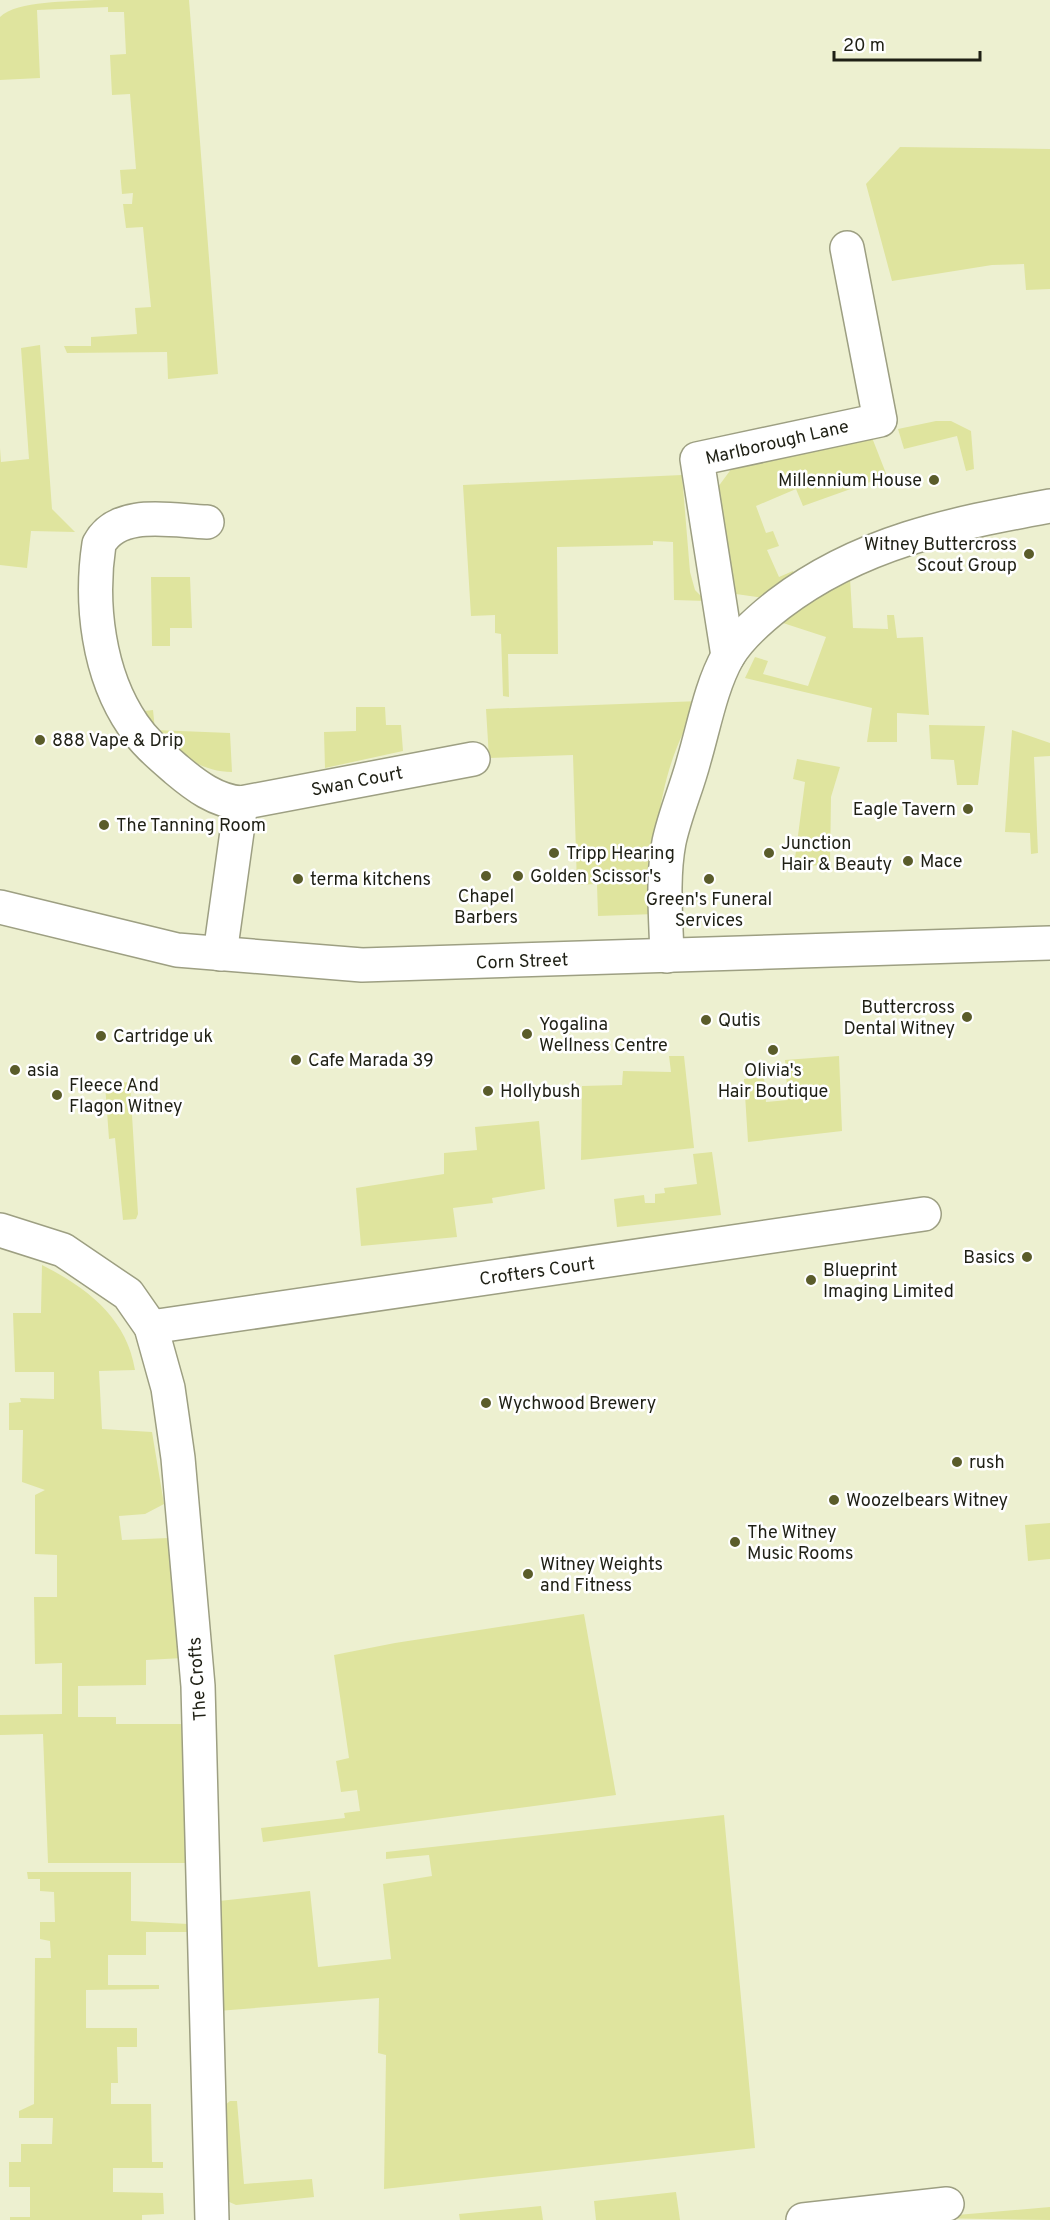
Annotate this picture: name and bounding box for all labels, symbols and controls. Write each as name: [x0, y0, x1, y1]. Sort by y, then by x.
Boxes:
scale bar: [834, 24, 980, 62]
text: 20 m: [843, 35, 885, 58]
street label: Marlborough Lane: [703, 416, 851, 471]
place label: Millennium House: [778, 470, 922, 493]
marker: Millennium House: [927, 473, 941, 487]
place label: Witney Buttercross Scout Group: [864, 534, 1017, 578]
marker: Witney Buttercross Scout Group: [1022, 547, 1036, 561]
place label: 888 Vape & Drip: [52, 730, 183, 753]
marker: 888 Vape & Drip: [33, 733, 47, 747]
street label: Swan Court: [309, 762, 405, 803]
place label: Eagle Tavern: [853, 799, 956, 822]
marker: Eagle Tavern: [961, 802, 975, 816]
place label: The Tanning Room: [116, 815, 266, 838]
marker: The Tanning Room: [97, 818, 111, 832]
place label: Junction Hair & Beauty: [781, 833, 892, 877]
place label: Tripp Hearing: [566, 843, 675, 866]
marker: Tripp Hearing: [547, 846, 561, 860]
marker: Junction Hair & Beauty: [762, 846, 776, 860]
place label: Mace: [920, 851, 963, 874]
marker: Mace: [901, 854, 915, 868]
place label: Golden Scissor's: [530, 866, 661, 889]
place label: terma kitchens: [310, 869, 431, 892]
marker: Chapel Barbers: [479, 869, 493, 883]
marker: Golden Scissor's: [511, 869, 525, 883]
marker: terma kitchens: [291, 872, 305, 886]
marker: Green's Funeral Services: [702, 872, 716, 886]
place label: Chapel Barbers: [454, 886, 518, 930]
place label: Green's Funeral Services: [646, 889, 772, 933]
street label: Corn Street: [475, 949, 569, 976]
place label: Buttercross Dental Witney: [843, 997, 955, 1041]
place label: Qutis: [718, 1010, 761, 1033]
marker: Buttercross Dental Witney: [960, 1010, 974, 1024]
marker: Qutis: [699, 1013, 713, 1027]
place label: Yogalina Wellness Centre: [539, 1014, 668, 1058]
place label: Cartridge uk: [113, 1026, 213, 1049]
marker: Yogalina Wellness Centre: [520, 1027, 534, 1041]
marker: Cartridge uk: [94, 1029, 108, 1043]
marker: Olivia's Hair Boutique: [766, 1043, 780, 1057]
place label: Cafe Marada 39: [308, 1050, 434, 1073]
marker: Cafe Marada 39: [289, 1053, 303, 1067]
place label: asia: [27, 1060, 59, 1083]
place label: Olivia's Hair Boutique: [718, 1060, 828, 1104]
marker: asia: [8, 1063, 22, 1077]
place label: Fleece And Flagon Witney: [69, 1075, 183, 1119]
place label: Hollybush: [500, 1081, 580, 1104]
marker: Hollybush: [481, 1084, 495, 1098]
marker: Fleece And Flagon Witney: [50, 1088, 64, 1102]
place label: Basics: [963, 1247, 1015, 1270]
marker: Basics: [1020, 1250, 1034, 1264]
street label: Crofters Court: [478, 1253, 596, 1292]
place label: Blueprint Imaging Limited: [823, 1260, 954, 1304]
marker: Blueprint Imaging Limited: [804, 1273, 818, 1287]
place label: Wychwood Brewery: [498, 1393, 656, 1416]
marker: Wychwood Brewery: [479, 1396, 493, 1410]
place label: rush: [969, 1452, 1005, 1475]
marker: rush: [950, 1455, 964, 1469]
place label: Woozelbears Witney: [846, 1490, 1008, 1513]
marker: Woozelbears Witney: [827, 1493, 841, 1507]
place label: The Witney Music Rooms: [747, 1522, 853, 1566]
marker: The Witney Music Rooms: [728, 1535, 742, 1549]
place label: Witney Weights and Fitness: [540, 1554, 663, 1598]
marker: Witney Weights and Fitness: [521, 1567, 535, 1581]
street label: The Crofts: [184, 1636, 213, 1722]

